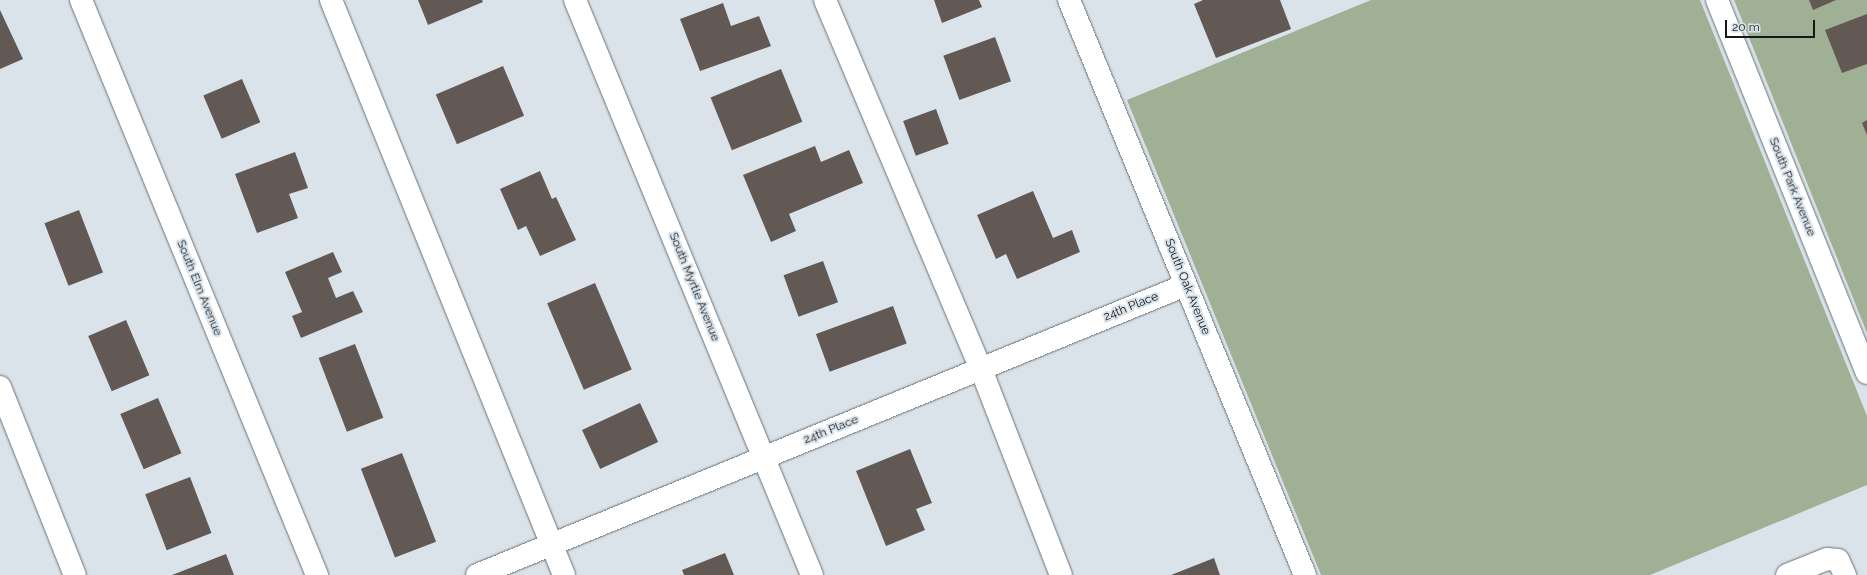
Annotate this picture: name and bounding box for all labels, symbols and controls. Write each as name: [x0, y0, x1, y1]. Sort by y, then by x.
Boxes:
scale bar: [1727, 12, 1817, 38]
text: 20 m: [1732, 20, 1760, 34]
street label: South Park Avenue: [1766, 135, 1818, 239]
street label: South Myrtle Avenue: [666, 230, 722, 344]
street label: South Oak Avenue: [1161, 237, 1213, 337]
street label: South Elm Avenue: [173, 238, 225, 338]
street label: 24th Place: [1102, 290, 1160, 324]
street label: 24th Place: [802, 413, 860, 447]

